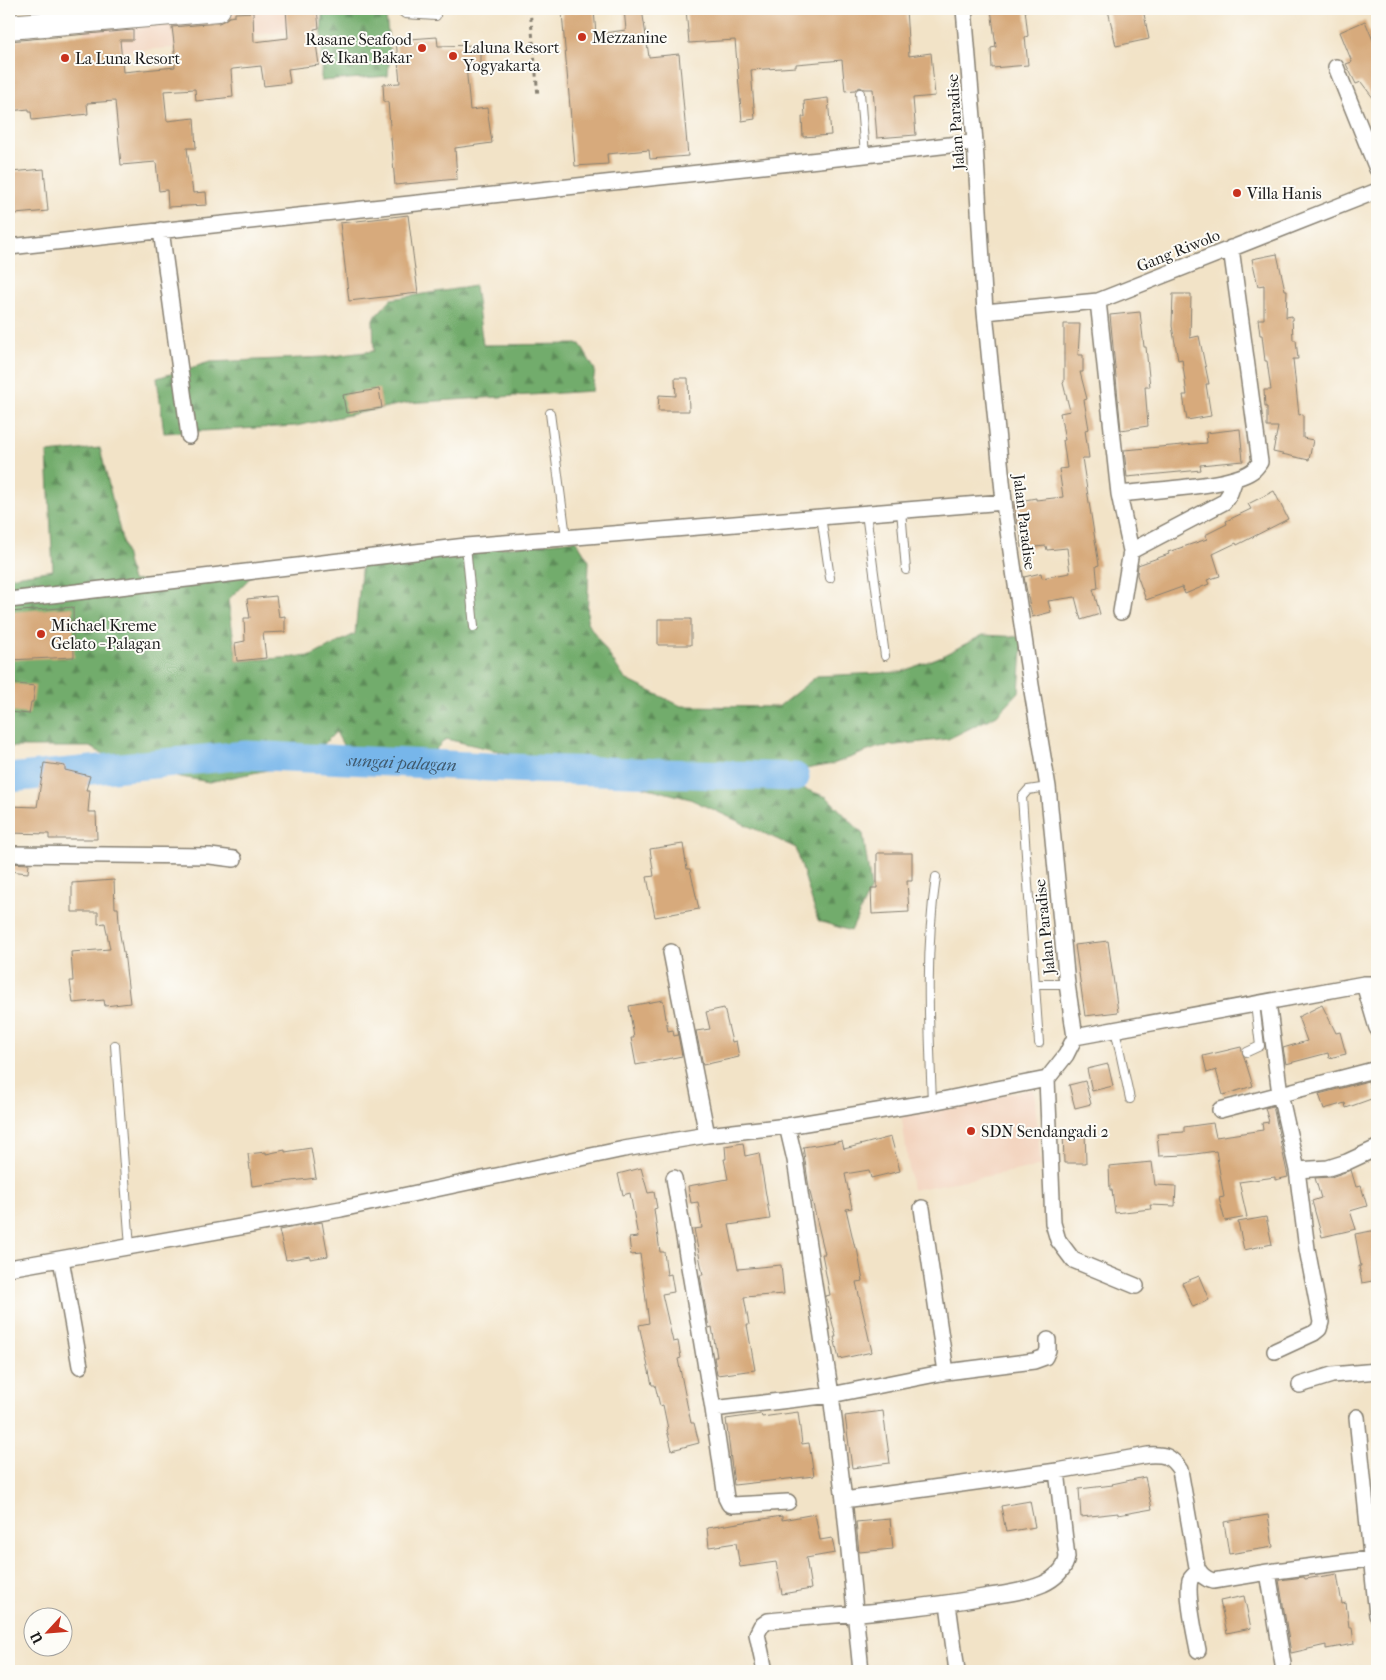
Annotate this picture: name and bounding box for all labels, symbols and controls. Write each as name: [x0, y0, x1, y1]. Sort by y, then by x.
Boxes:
place label: Mezzanine: [592, 28, 667, 47]
place label: Rasane Seafood & Ikan Bakar: [305, 30, 412, 67]
marker: Mezzanine: [576, 31, 588, 43]
place label: Laluna Resort Yogyakarta: [462, 38, 560, 75]
marker: Rasane Seafood & Ikan Bakar: [416, 42, 428, 54]
place label: La Luna Resort: [75, 49, 180, 68]
marker: Laluna Resort Yogyakarta: [447, 50, 459, 62]
marker: La Luna Resort: [59, 52, 71, 64]
street label: Jalan Paradise: [943, 73, 968, 172]
place label: Villa Hanis: [1246, 184, 1322, 203]
marker: Villa Hanis: [1231, 187, 1243, 199]
street label: Gang Riwolo: [1134, 225, 1223, 276]
street label: Jalan Paradise: [1009, 471, 1040, 571]
place label: Michael Kreme Gelato - Palagan: [51, 616, 162, 653]
marker: Michael Kreme Gelato - Palagan: [35, 628, 47, 640]
water label: sungai palagan: [345, 750, 457, 776]
street label: Jalan Paradise: [1030, 878, 1059, 978]
place label: SDN Sendangadi 2: [981, 1122, 1109, 1141]
marker: SDN Sendangadi 2: [965, 1125, 977, 1137]
north arrow: [22, 1608, 72, 1658]
text: U: [27, 1629, 47, 1647]

